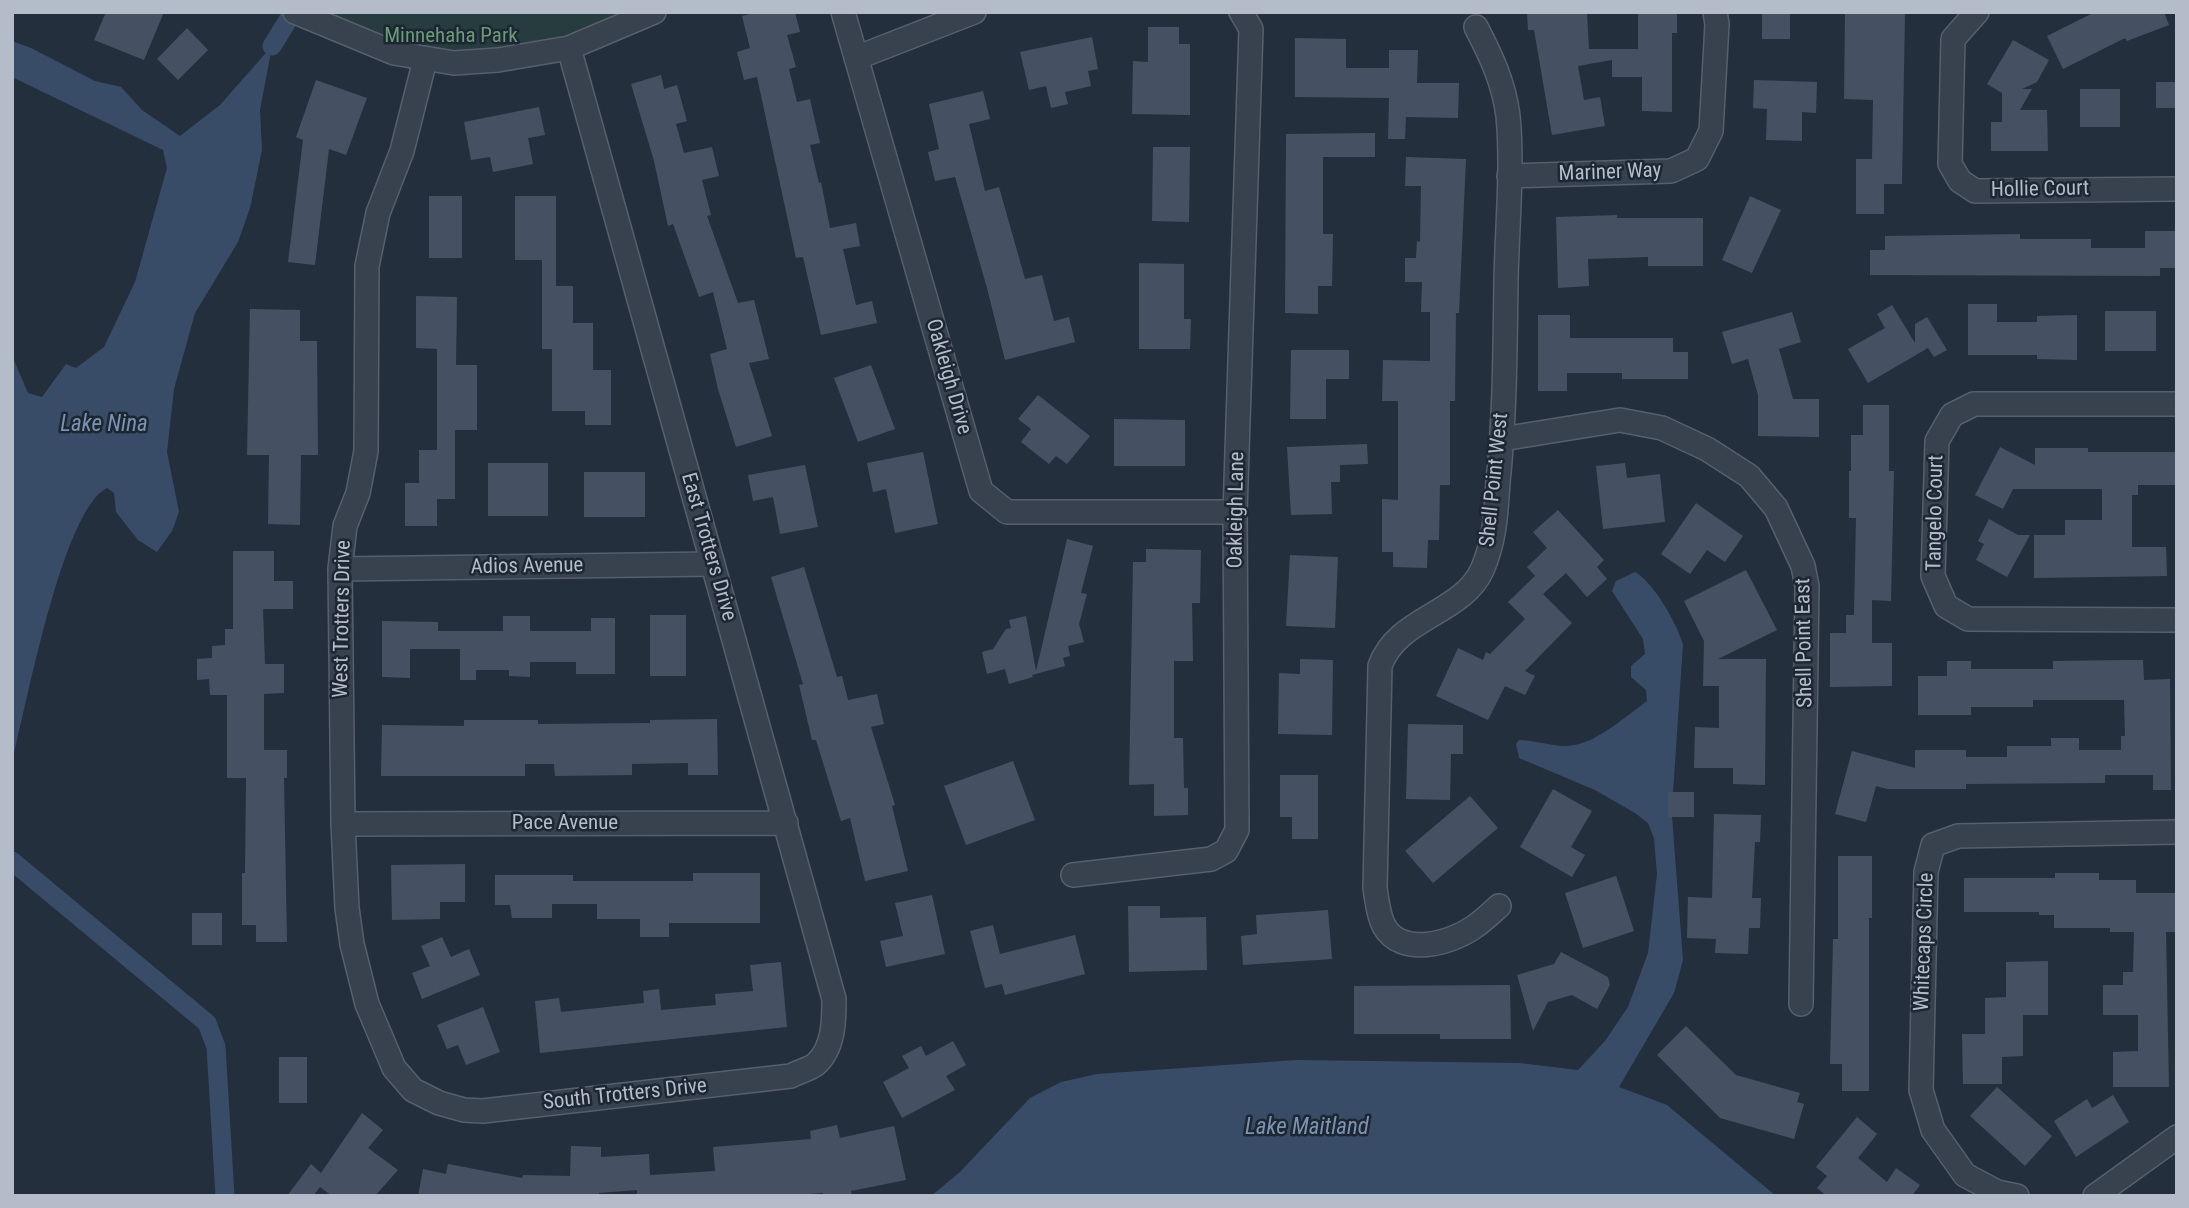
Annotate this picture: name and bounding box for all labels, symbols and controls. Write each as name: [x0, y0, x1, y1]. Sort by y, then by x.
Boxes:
park label: Minnehaha Park: [384, 24, 518, 50]
street label: Mariner Way: [1558, 159, 1662, 187]
street label: Hollie Court: [1991, 177, 2089, 203]
street label: Oakleigh Drive: [920, 316, 976, 438]
water label: Lake Nina: [60, 411, 148, 439]
street label: Shell Point West: [1475, 412, 1515, 548]
street label: Oakleigh Lane: [1223, 451, 1251, 569]
street label: Tangelo Court: [1922, 455, 1950, 571]
street label: East Trotters Drive: [675, 470, 741, 624]
street label: West Trotters Drive: [329, 540, 357, 698]
street label: Adios Avenue: [470, 553, 584, 581]
street label: Shell Point East: [1791, 578, 1819, 708]
street label: Pace Avenue: [512, 811, 618, 837]
street label: Whitecaps Circle: [1910, 872, 1940, 1012]
street label: South Trotters Drive: [542, 1074, 708, 1116]
water label: Lake Maitland: [1245, 1114, 1369, 1142]

